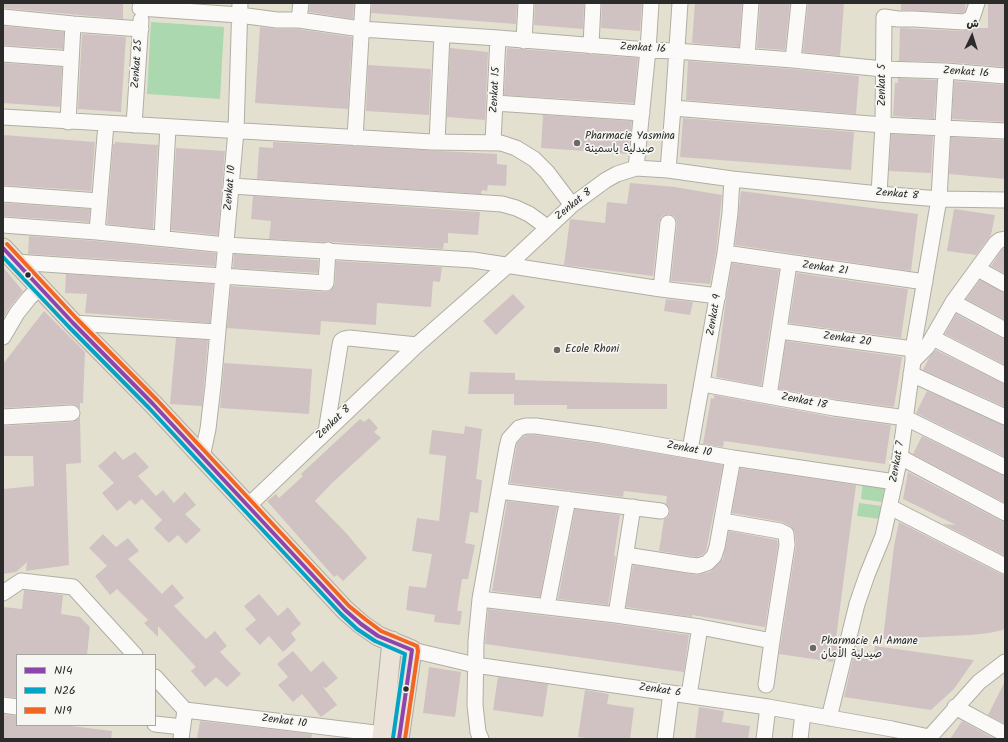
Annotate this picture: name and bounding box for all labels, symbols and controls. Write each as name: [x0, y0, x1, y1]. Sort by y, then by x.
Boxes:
text: ش: [966, 15, 979, 33]
north arrow: [952, 16, 992, 56]
street label: Zenkat 25: [130, 39, 146, 89]
street label: Zenkat 16: [620, 41, 666, 57]
street label: Zenkat 5: [876, 64, 890, 106]
street label: Zenkat 16: [943, 65, 989, 81]
street label: Zenkat 15: [488, 67, 504, 113]
place label: Pharmacie Yasmina صيدلية ياسمينة: [585, 130, 675, 156]
marker: Pharmacie Yasmina صيدلية ياسمينة: [572, 138, 582, 148]
street label: Zenkat 10: [222, 165, 240, 211]
street label: Zenkat 8: [553, 186, 595, 224]
street label: Zenkat 8: [875, 187, 919, 203]
street label: Zenkat 21: [801, 259, 849, 279]
unlabelled marker: [23, 270, 33, 280]
street label: Zenkat 9: [705, 293, 725, 337]
street label: Zenkat 20: [822, 330, 872, 350]
place label: Ecole Rhoni: [565, 343, 619, 357]
marker: Ecole Rhoni: [552, 345, 562, 355]
street label: Zenkat 18: [780, 391, 828, 413]
street label: Zenkat 8: [314, 403, 354, 443]
street label: Zenkat 10: [665, 440, 713, 460]
street label: Zenkat 7: [888, 440, 908, 484]
place label: Pharmacie Al Amane صيدلية الأمان: [821, 635, 918, 661]
marker: Pharmacie Al Amane صيدلية الأمان: [808, 643, 818, 653]
legend: [16, 654, 156, 726]
text: N14: [54, 661, 73, 680]
text: N26: [54, 681, 76, 700]
street label: Zenkat 6: [638, 681, 682, 701]
unlabelled marker: [401, 684, 411, 694]
text: N19: [54, 701, 72, 720]
street label: Zenkat 10: [261, 713, 307, 731]

